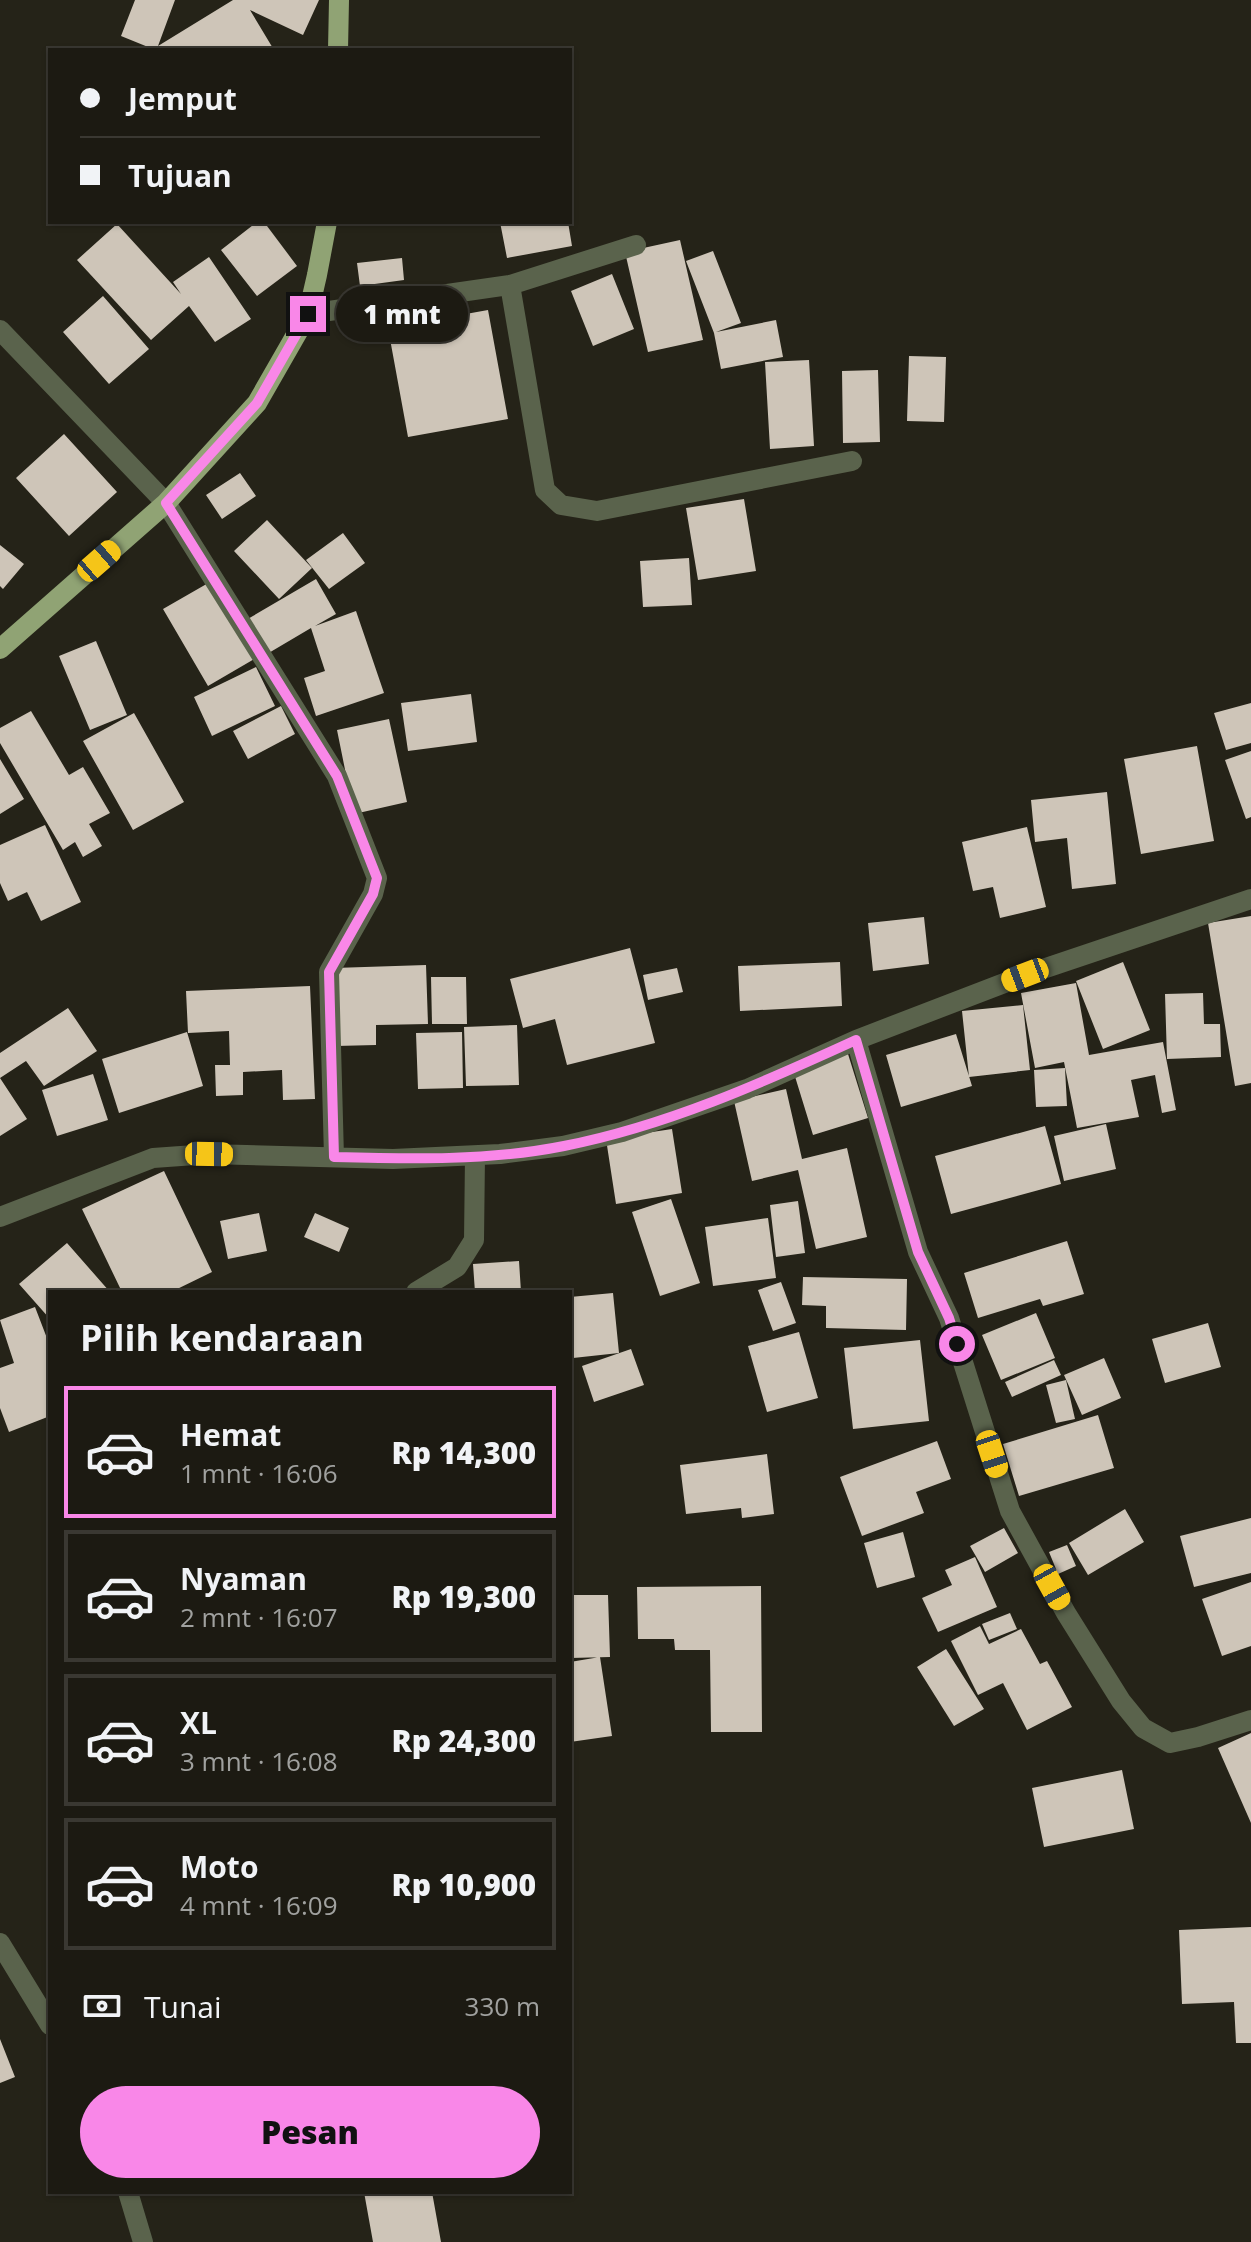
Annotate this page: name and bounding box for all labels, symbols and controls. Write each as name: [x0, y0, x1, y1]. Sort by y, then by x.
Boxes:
text: Jemput: [128, 78, 237, 119]
text: Tujuan: [128, 155, 232, 196]
callout: 1 mnt: [336, 286, 468, 342]
route end: [290, 296, 326, 332]
text: 1 mnt: [363, 296, 441, 332]
car: [73, 536, 125, 586]
car: [998, 955, 1052, 995]
car: [185, 1142, 233, 1166]
text: Pilih kendaraan: [80, 1313, 364, 1362]
route start: [939, 1326, 975, 1362]
text: Hemat: [180, 1414, 281, 1455]
icon: car: [84, 1416, 156, 1488]
car: [973, 1427, 1011, 1481]
text: Rp 14,300: [391, 1432, 536, 1473]
text: 1 mnt · 16:06: [180, 1455, 338, 1491]
text: Nyaman: [180, 1558, 307, 1599]
icon: car: [84, 1560, 156, 1632]
car: [1030, 1560, 1074, 1614]
text: Rp 19,300: [391, 1576, 536, 1617]
text: 2 mnt · 16:07: [180, 1599, 338, 1635]
text: XL: [180, 1702, 217, 1743]
icon: car: [84, 1704, 156, 1776]
text: Rp 24,300: [391, 1720, 536, 1761]
text: 3 mnt · 16:08: [180, 1743, 338, 1779]
text: Moto: [180, 1846, 258, 1887]
icon: car: [84, 1848, 156, 1920]
text: Rp 10,900: [391, 1864, 536, 1905]
text: 4 mnt · 16:09: [180, 1887, 338, 1923]
icon: cash: [80, 1984, 124, 2028]
text: Tunai: [144, 1986, 222, 2027]
text: 330 m: [465, 1988, 540, 2024]
button: Pesan: [80, 2086, 540, 2178]

